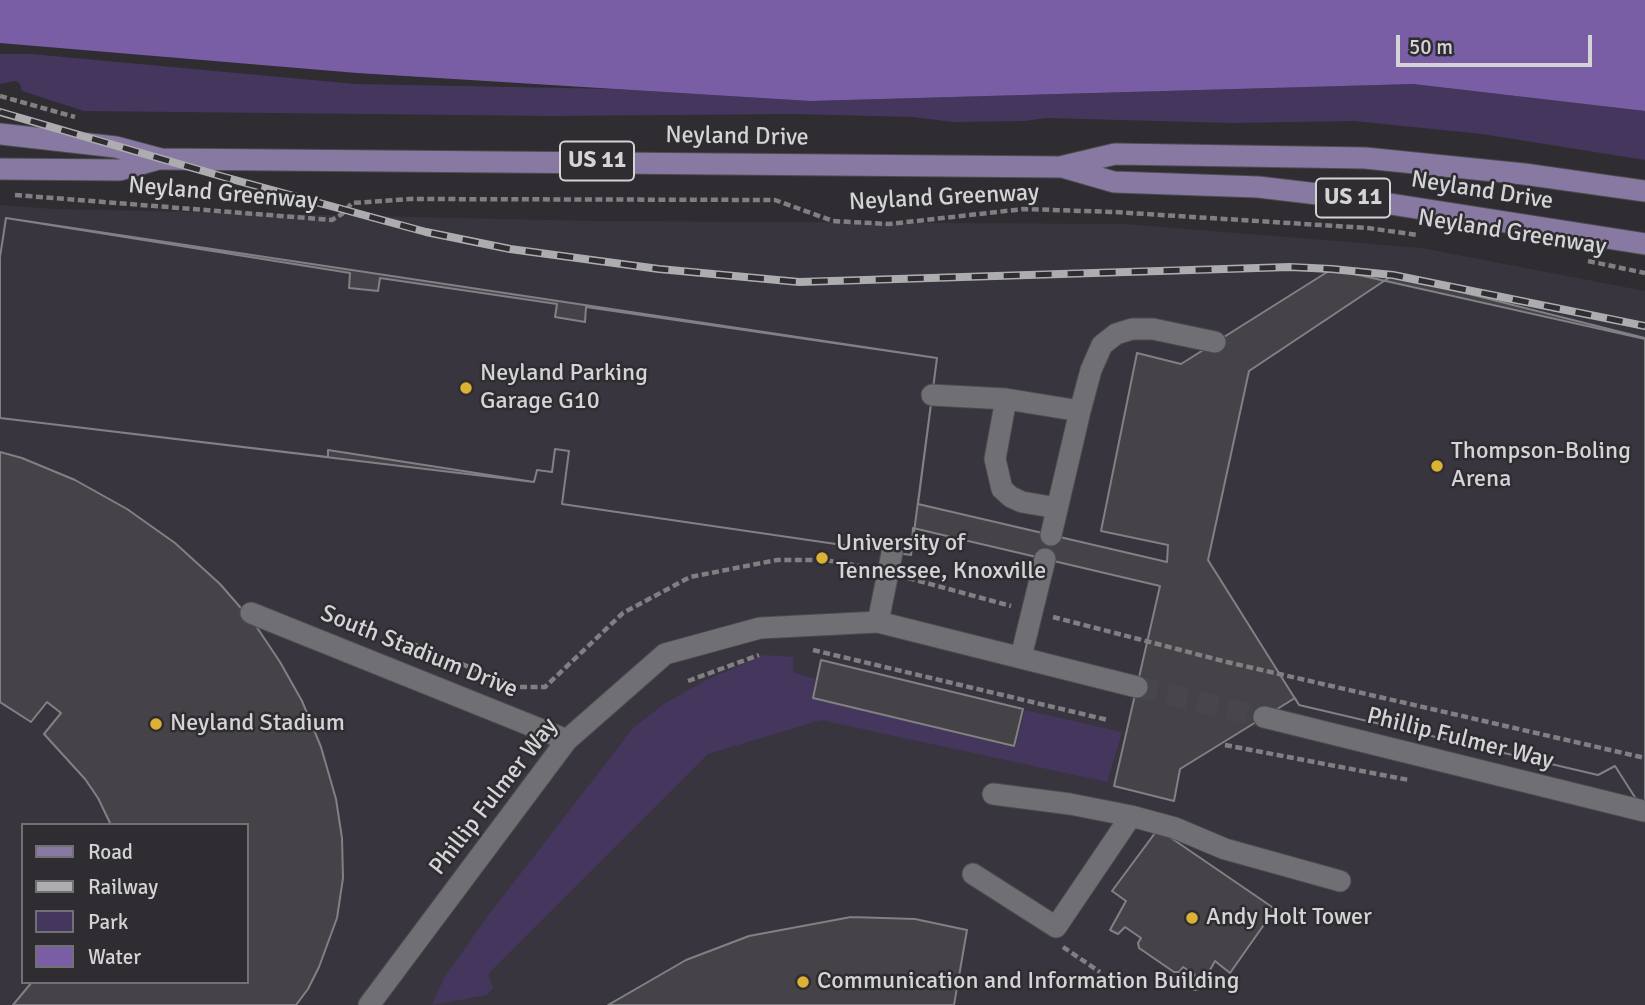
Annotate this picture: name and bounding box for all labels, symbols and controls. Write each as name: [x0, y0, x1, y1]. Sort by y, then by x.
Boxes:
scale bar: [1400, 21, 1596, 65]
text: 50 m: [1409, 34, 1453, 60]
street label: Neyland Drive: [665, 121, 809, 153]
road number: US 11: [560, 142, 634, 180]
street label: Neyland Drive: [1409, 166, 1555, 216]
street label: Neyland Greenway: [127, 171, 319, 217]
road number: US 11: [1316, 178, 1390, 218]
street label: Neyland Greenway: [848, 179, 1040, 217]
street label: Neyland Greenway: [1416, 204, 1608, 262]
place label: Neyland Parking Garage G10: [480, 360, 648, 416]
marker: Neyland Parking Garage G10: [458, 380, 474, 396]
place label: Thompson-Boling Arena: [1451, 438, 1631, 494]
marker: Thompson-Boling Arena: [1429, 458, 1445, 474]
place label: University of Tennessee, Knoxville: [836, 530, 1046, 586]
marker: University of Tennessee, Knoxville: [814, 550, 830, 566]
street label: South Stadium Drive: [316, 599, 522, 705]
street label: Phillip Fulmer Way: [1364, 702, 1556, 776]
place label: Neyland Stadium: [170, 710, 345, 738]
street label: Phillip Fulmer Way: [424, 713, 564, 881]
marker: Neyland Stadium: [148, 716, 164, 732]
legend: [21, 823, 248, 984]
text: Road: [88, 839, 133, 865]
text: Railway: [88, 874, 158, 900]
place label: Andy Holt Tower: [1206, 904, 1372, 932]
text: Park: [88, 909, 128, 935]
marker: Andy Holt Tower: [1184, 910, 1200, 926]
text: Water: [88, 944, 141, 970]
place label: Communication and Information Building: [817, 968, 1239, 996]
marker: Communication and Information Building: [795, 974, 811, 990]

